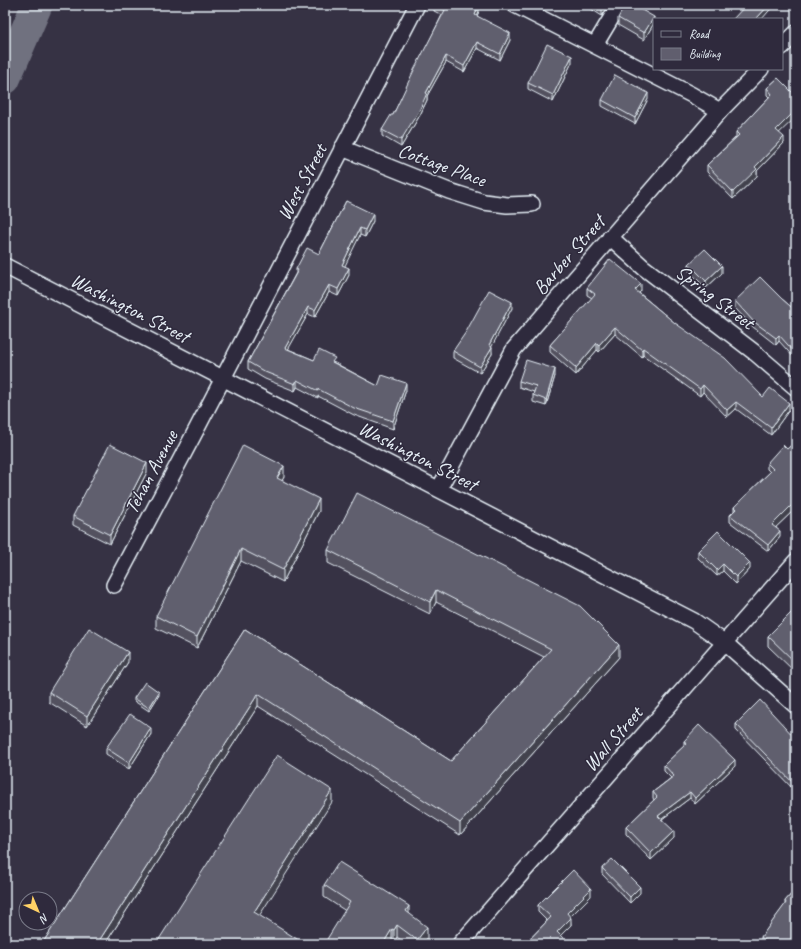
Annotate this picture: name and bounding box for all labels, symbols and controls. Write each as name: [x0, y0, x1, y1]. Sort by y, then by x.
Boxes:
legend: [653, 18, 783, 70]
text: Road: [689, 26, 711, 42]
text: Building: [689, 46, 721, 62]
street label: West Street: [272, 138, 334, 224]
street label: Cottage Place: [395, 138, 491, 193]
street label: Barber Street: [528, 208, 613, 300]
street label: Spring Street: [671, 259, 761, 336]
street label: Washington Street: [66, 267, 197, 350]
street label: Washington Street: [354, 415, 485, 498]
street label: Tehan Avenue: [119, 425, 184, 518]
street label: Wall Street: [578, 700, 650, 777]
north arrow: [18, 891, 58, 931]
text: N: [36, 911, 52, 927]

